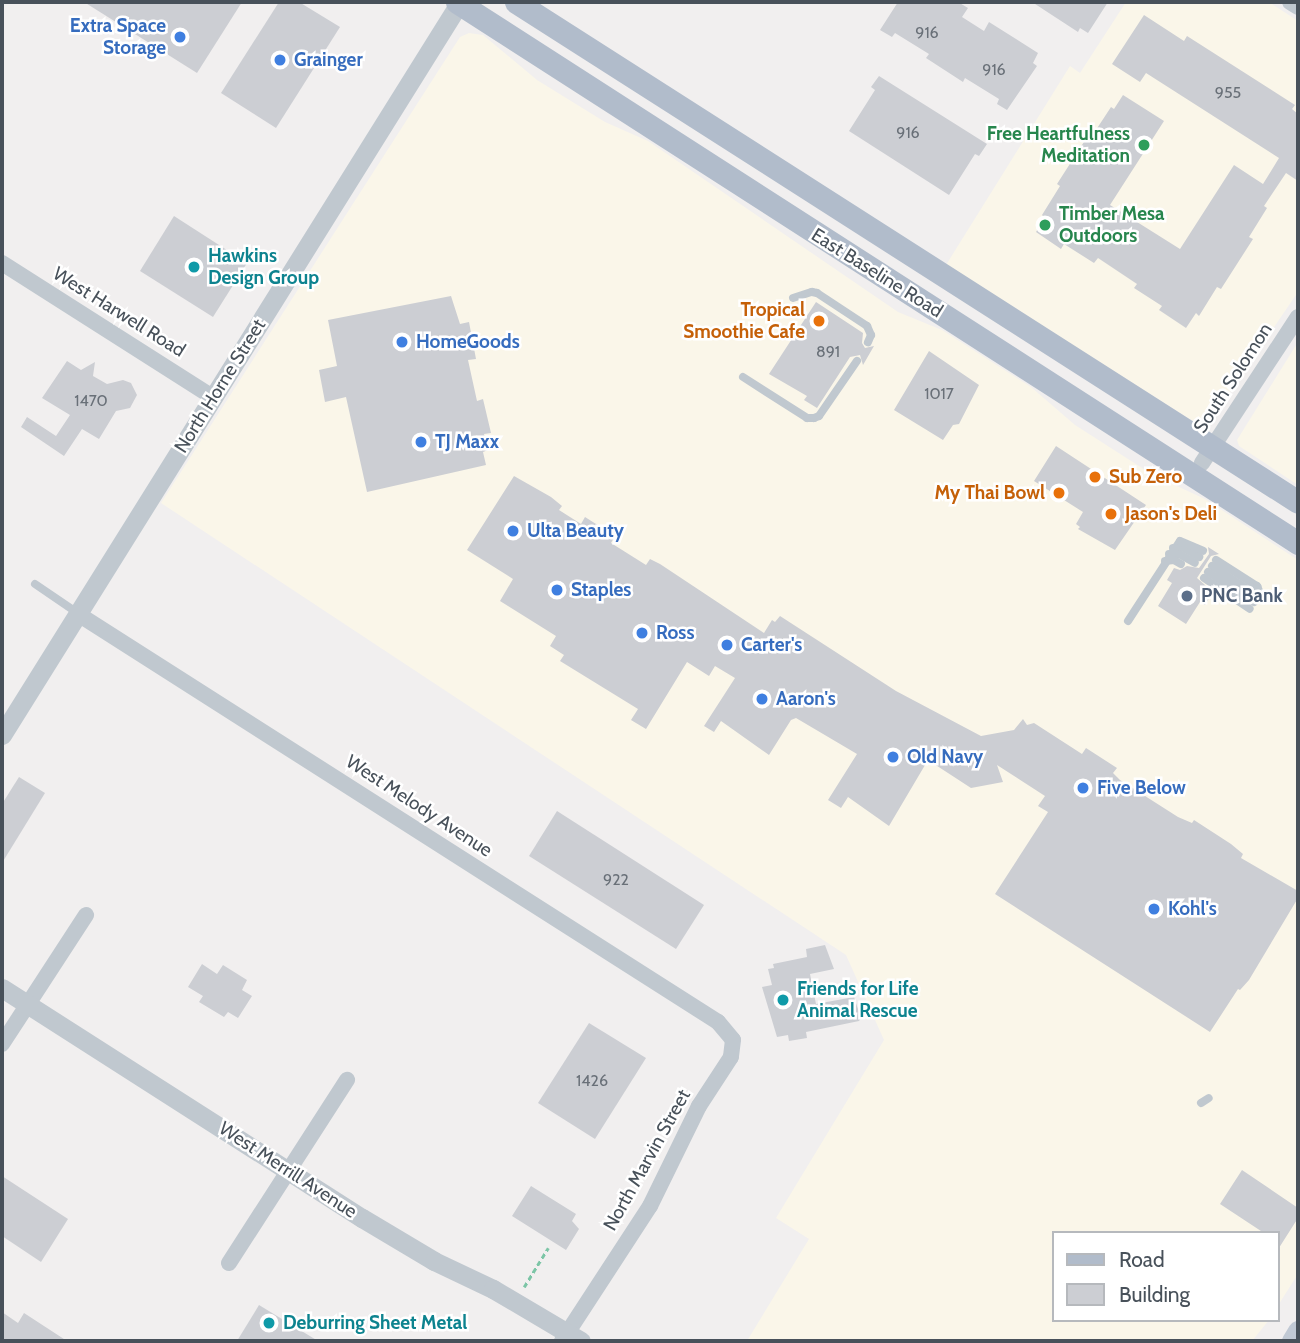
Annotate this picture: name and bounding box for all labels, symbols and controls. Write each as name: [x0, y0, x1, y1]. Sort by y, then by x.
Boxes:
place label: Extra Space Storage: [70, 15, 166, 59]
house number: 916: [915, 23, 939, 43]
marker: Extra Space Storage: [172, 29, 188, 45]
place label: Grainger: [294, 49, 363, 71]
marker: Grainger: [272, 52, 288, 68]
house number: 916: [982, 60, 1006, 80]
house number: 955: [1215, 83, 1241, 103]
house number: 916: [896, 123, 920, 143]
place label: Free Heartfulness Meditation: [987, 123, 1130, 167]
marker: Free Heartfulness Meditation: [1136, 137, 1152, 153]
place label: Timber Mesa Outdoors: [1059, 203, 1164, 247]
marker: Timber Mesa Outdoors: [1037, 217, 1053, 233]
street label: East Baseline Road: [807, 223, 947, 323]
place label: Hawkins Design Group: [208, 245, 319, 289]
marker: Hawkins Design Group: [186, 259, 202, 275]
street label: West Harwell Road: [49, 262, 189, 362]
place label: Tropical Smoothie Cafe: [683, 299, 805, 343]
marker: Tropical Smoothie Cafe: [811, 313, 827, 329]
street label: North Horne Street: [170, 315, 270, 457]
street label: South Solomon: [1189, 319, 1277, 437]
place label: HomeGoods: [416, 331, 520, 353]
marker: HomeGoods: [394, 334, 410, 350]
house number: 891: [816, 342, 840, 362]
house number: 1017: [924, 384, 954, 404]
house number: 1470: [74, 391, 108, 411]
place label: TJ Maxx: [435, 431, 499, 453]
marker: TJ Maxx: [413, 434, 429, 450]
place label: Sub Zero: [1109, 466, 1182, 488]
marker: Sub Zero: [1087, 469, 1103, 485]
place label: My Thai Bowl: [935, 482, 1045, 504]
marker: My Thai Bowl: [1051, 485, 1067, 501]
place label: Jason's Deli: [1125, 503, 1217, 525]
marker: Jason's Deli: [1103, 506, 1119, 522]
place label: Ulta Beauty: [527, 520, 624, 542]
marker: Ulta Beauty: [505, 523, 521, 539]
place label: Staples: [571, 579, 631, 601]
marker: Staples: [549, 582, 565, 598]
place label: PNC Bank: [1201, 585, 1283, 607]
marker: PNC Bank: [1179, 588, 1195, 604]
place label: Ross: [656, 622, 694, 644]
marker: Ross: [634, 625, 650, 641]
place label: Carter's: [741, 634, 802, 656]
marker: Carter's: [719, 637, 735, 653]
place label: Aaron's: [776, 688, 836, 710]
marker: Aaron's: [754, 691, 770, 707]
place label: Old Navy: [907, 746, 983, 768]
marker: Old Navy: [885, 749, 901, 765]
street label: West Melody Avenue: [342, 750, 496, 862]
place label: Five Below: [1097, 777, 1186, 799]
marker: Five Below: [1075, 780, 1091, 796]
house number: 922: [603, 870, 629, 890]
place label: Kohl's: [1168, 898, 1217, 920]
marker: Kohl's: [1146, 901, 1162, 917]
place label: Friends for Life Animal Rescue: [797, 978, 919, 1022]
marker: Friends for Life Animal Rescue: [775, 992, 791, 1008]
house number: 1426: [576, 1071, 608, 1091]
street label: North Marvin Street: [599, 1085, 695, 1235]
street label: West Merrill Avenue: [215, 1117, 361, 1223]
legend: [1052, 1231, 1279, 1322]
text: Road: [1119, 1247, 1165, 1272]
text: Building: [1119, 1282, 1190, 1307]
place label: Deburring Sheet Metal: [283, 1312, 467, 1334]
marker: Deburring Sheet Metal: [261, 1315, 277, 1331]

